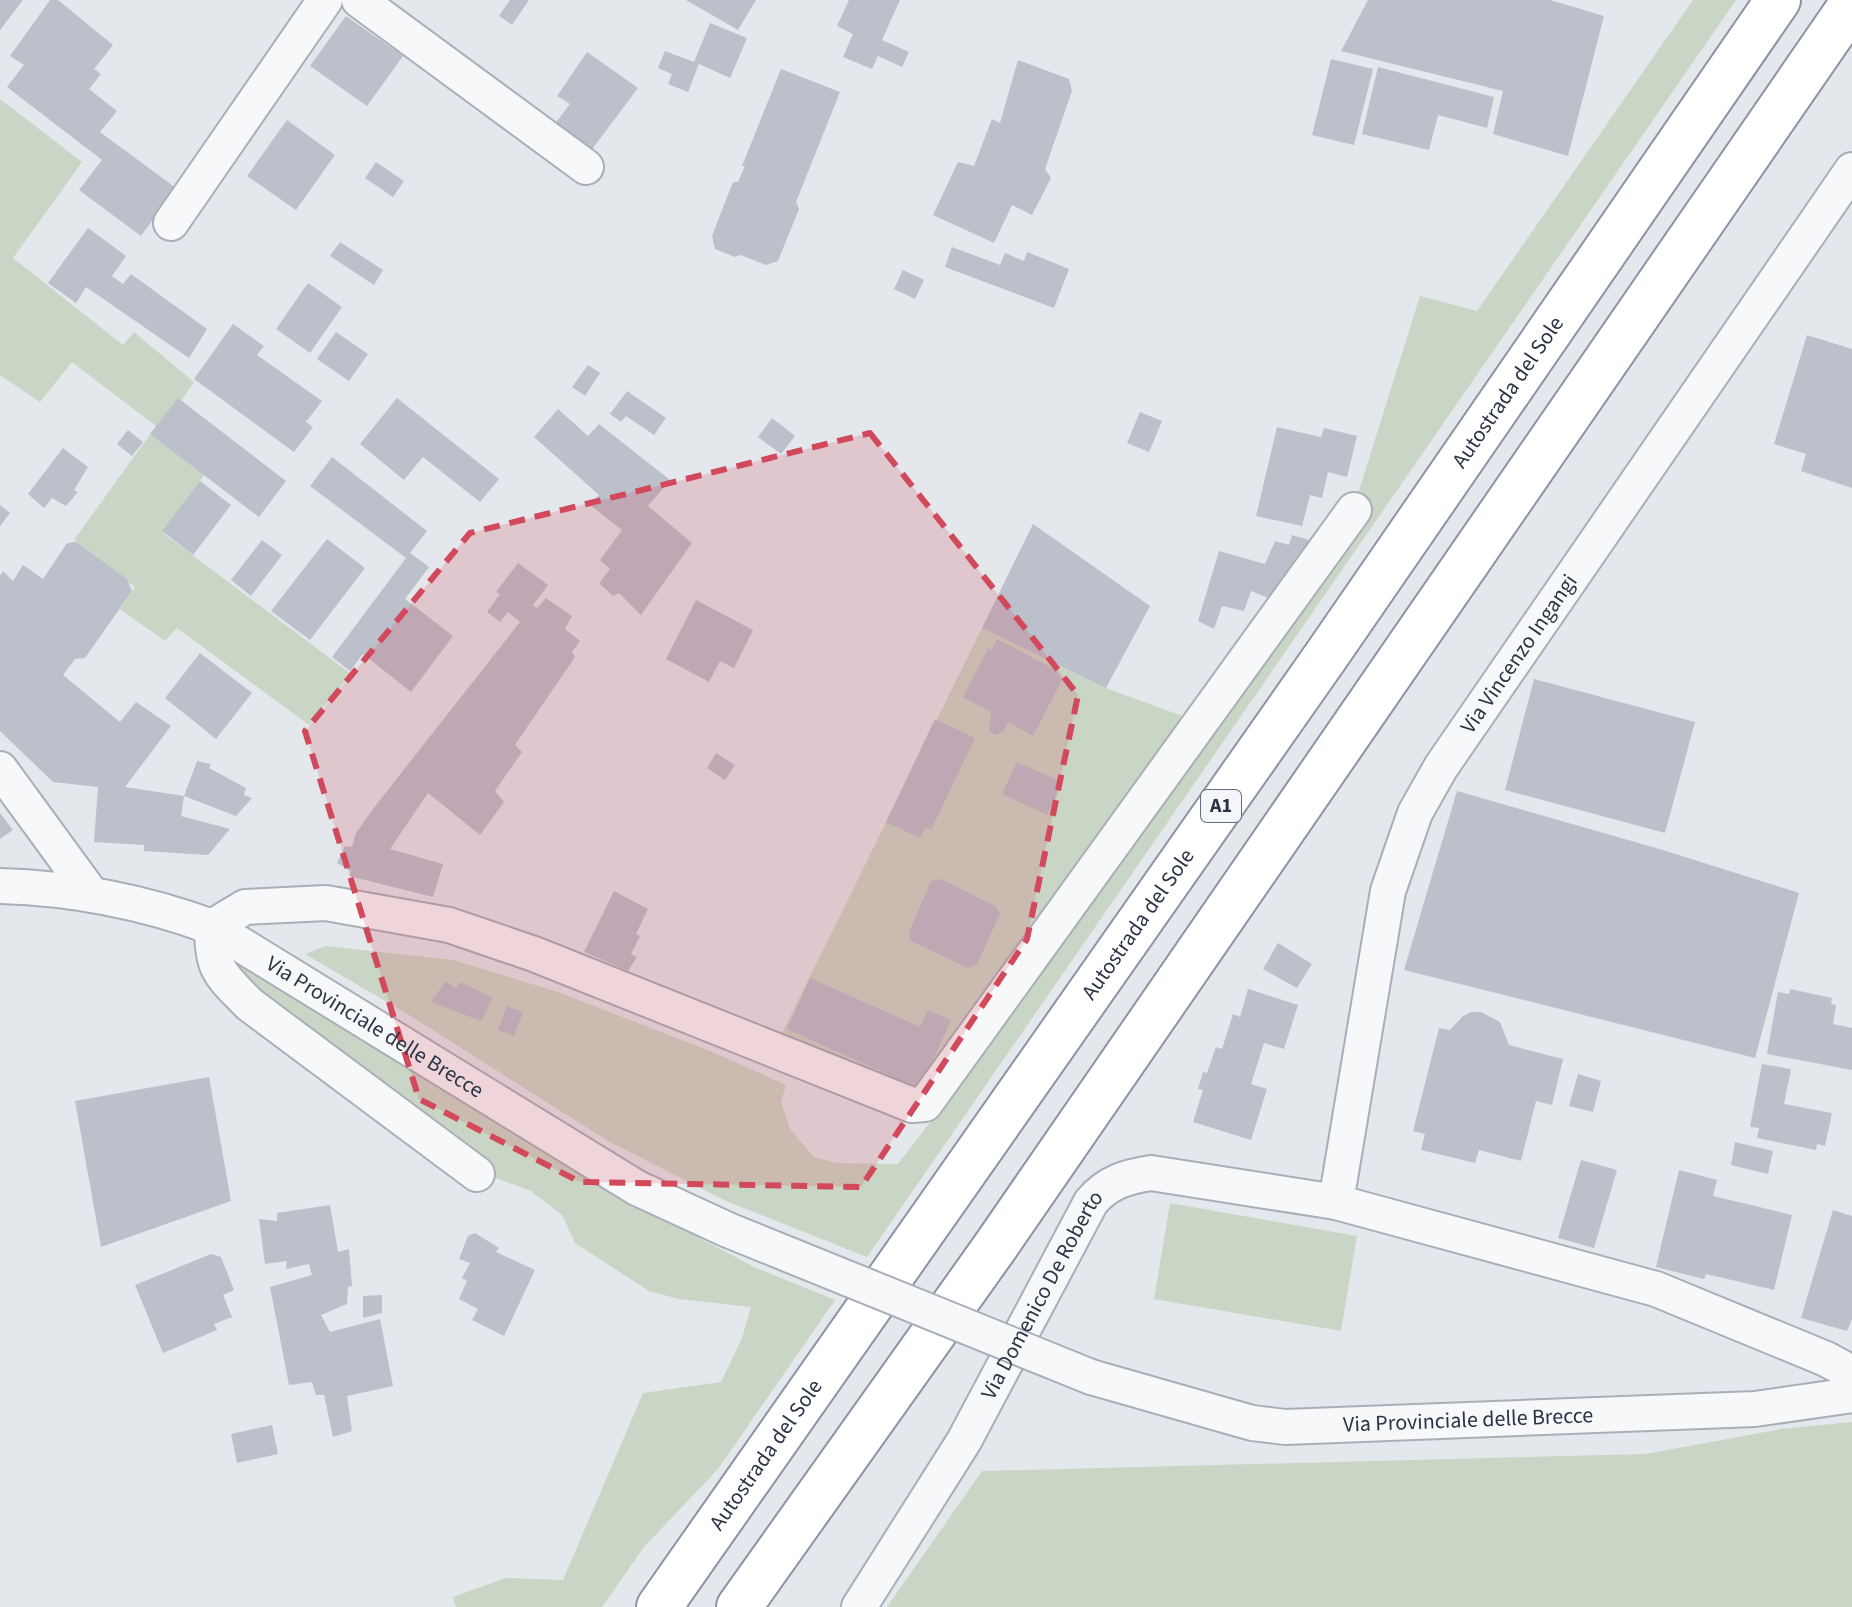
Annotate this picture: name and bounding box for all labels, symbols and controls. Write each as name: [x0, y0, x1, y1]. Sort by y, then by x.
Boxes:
street label: Autostrada del Sole: [1444, 310, 1572, 475]
street label: Via Vincenzo Ingangi: [1453, 568, 1585, 740]
road number: A1: [1201, 790, 1241, 822]
street label: Autostrada del Sole: [1074, 842, 1202, 1006]
street label: Via Provinciale delle Brecce: [260, 948, 490, 1106]
street label: Via Domenico De Roberto: [973, 1182, 1110, 1405]
street label: Autostrada del Sole: [701, 1372, 830, 1537]
street label: Via Provinciale delle Brecce: [1342, 1399, 1594, 1441]

